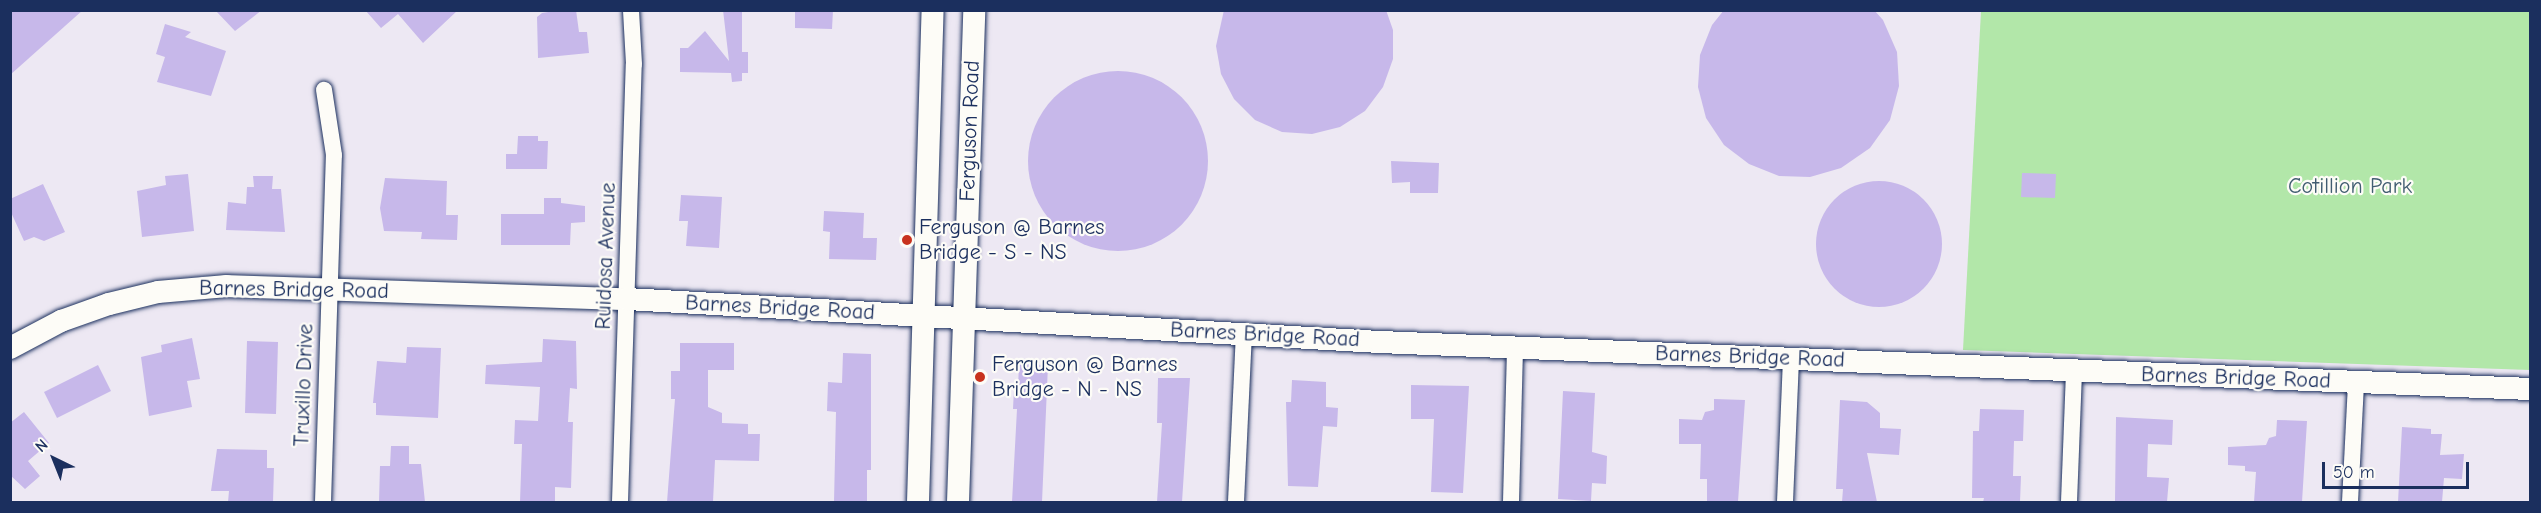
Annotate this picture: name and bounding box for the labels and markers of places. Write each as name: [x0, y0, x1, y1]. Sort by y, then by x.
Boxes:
place label: Ferguson @ Barnes Bridge - S - NS: [919, 214, 1104, 266]
marker: Ferguson @ Barnes Bridge - S - NS: [900, 233, 914, 247]
place label: Ferguson @ Barnes Bridge - N - NS: [992, 351, 1177, 402]
marker: Ferguson @ Barnes Bridge - N - NS: [973, 370, 987, 384]

